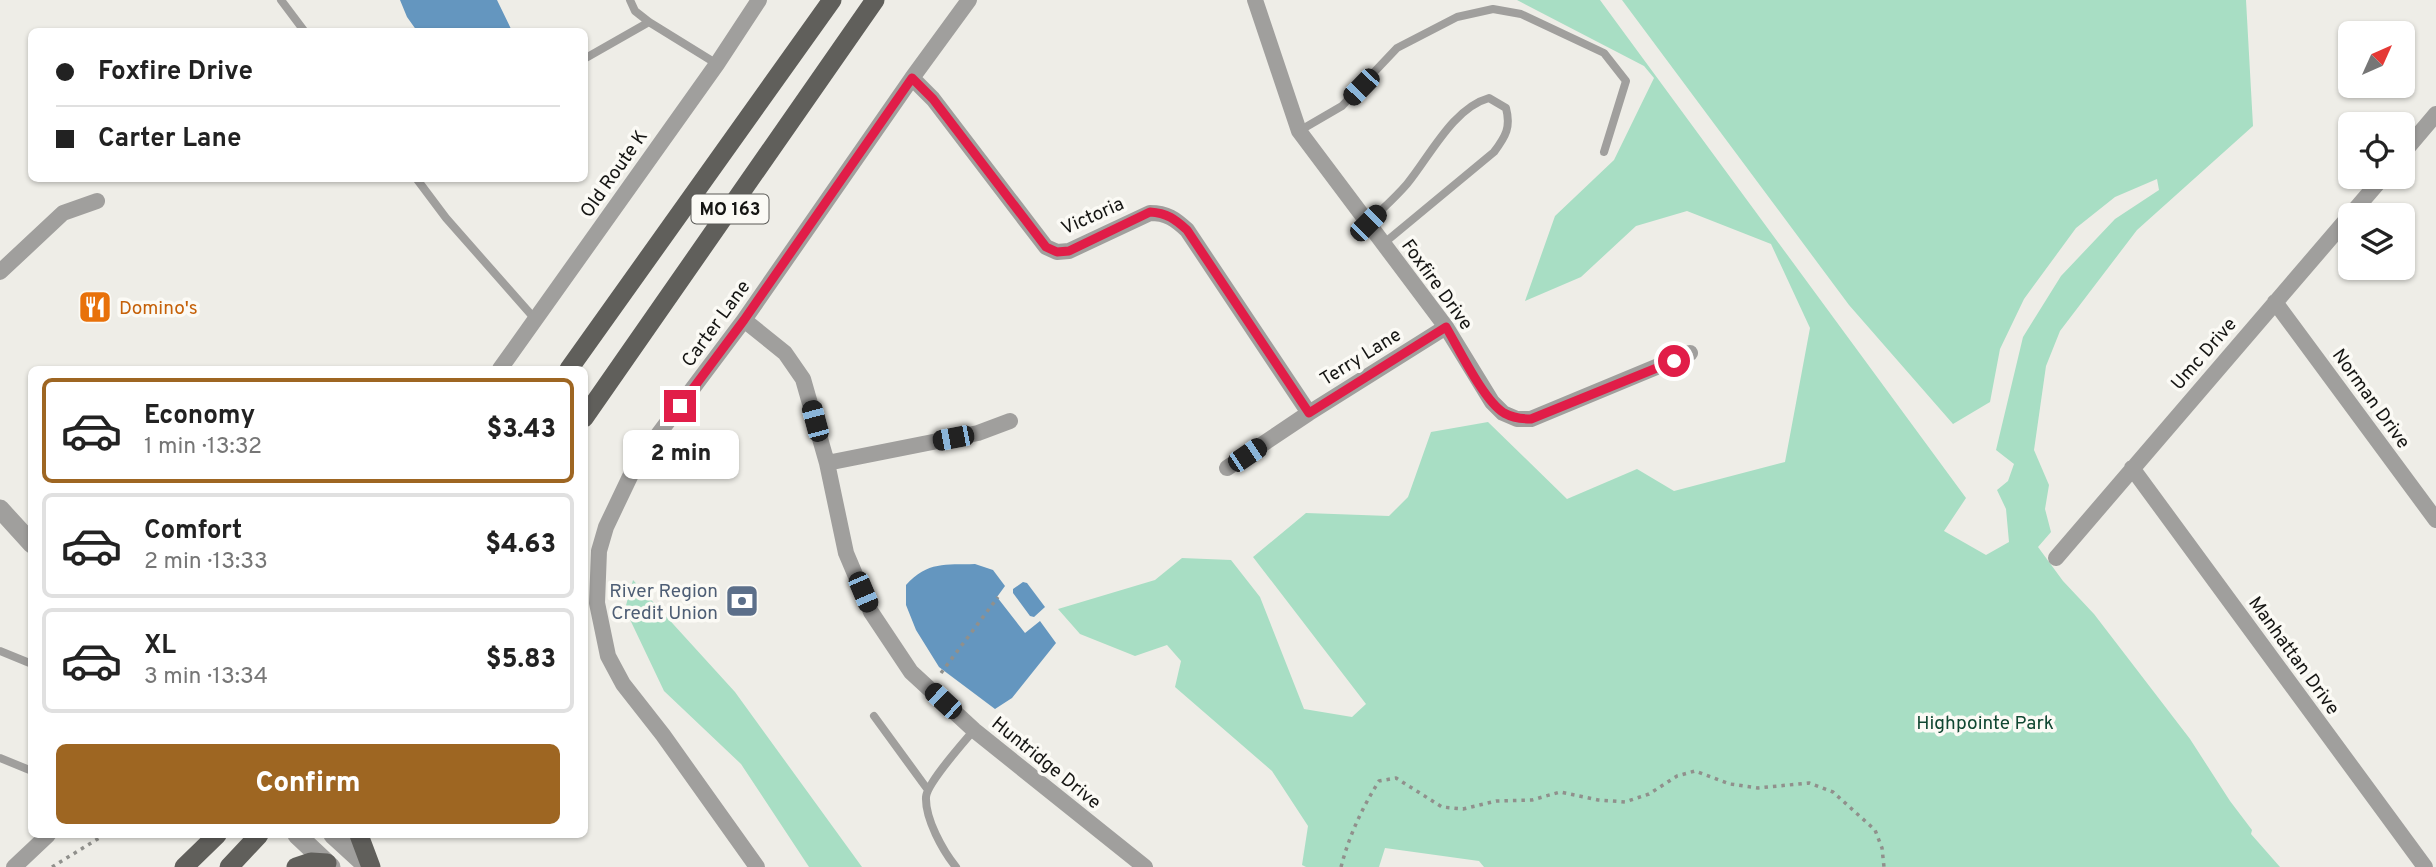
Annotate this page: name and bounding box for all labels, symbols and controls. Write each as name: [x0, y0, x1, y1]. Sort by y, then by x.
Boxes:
north arrow: [2338, 21, 2415, 98]
map controls: [2338, 21, 2415, 280]
text: Foxfire Drive: [98, 56, 253, 89]
car: [1339, 65, 1384, 109]
button: locate: [2338, 112, 2415, 189]
text: Carter Lane: [98, 123, 242, 156]
street label: Old Route K: [576, 126, 654, 223]
street label: Victoria: [1058, 192, 1128, 241]
road number: MO 163: [692, 194, 768, 224]
car: [1346, 201, 1391, 245]
button: layers: [2338, 203, 2415, 280]
street label: Foxfire Drive: [1395, 235, 1477, 335]
street label: Carter Lane: [677, 276, 756, 372]
restaurant icon: Domino's: [76, 288, 114, 326]
place label: Domino's: [119, 297, 198, 321]
street label: Umc Drive: [2166, 313, 2243, 396]
street label: Terry Lane: [1316, 323, 1406, 392]
street label: Norman Drive: [2326, 344, 2415, 454]
route start: [1658, 345, 1690, 377]
route end: [664, 390, 696, 422]
car: [800, 398, 831, 444]
icon: car: [60, 399, 123, 462]
text: Economy: [144, 400, 255, 433]
text: $3.43: [486, 414, 556, 447]
car: [931, 424, 976, 452]
callout: 2 min: [622, 430, 738, 480]
text: 1 min · 13:32: [144, 433, 262, 462]
car: [1224, 435, 1271, 475]
text: 2 min: [651, 440, 711, 469]
icon: car: [60, 514, 123, 577]
text: Comfort: [144, 515, 242, 548]
text: $4.63: [485, 529, 556, 562]
text: 2 min · 13:33: [144, 548, 268, 577]
car: [846, 569, 881, 615]
place label: River Region Credit Union: [609, 580, 718, 626]
bank icon: River Region Credit Union: [723, 582, 761, 620]
street label: Manhattan Drive: [2242, 592, 2344, 720]
icon: car: [60, 629, 123, 692]
text: XL: [144, 630, 176, 663]
text: $5.83: [486, 644, 556, 677]
text: 3 min · 13:34: [144, 663, 268, 692]
car: [921, 679, 966, 723]
street label: Huntridge Drive: [986, 712, 1105, 815]
park label: Highpointe Park: [1916, 712, 2054, 736]
button: Confirm: [56, 744, 560, 824]

